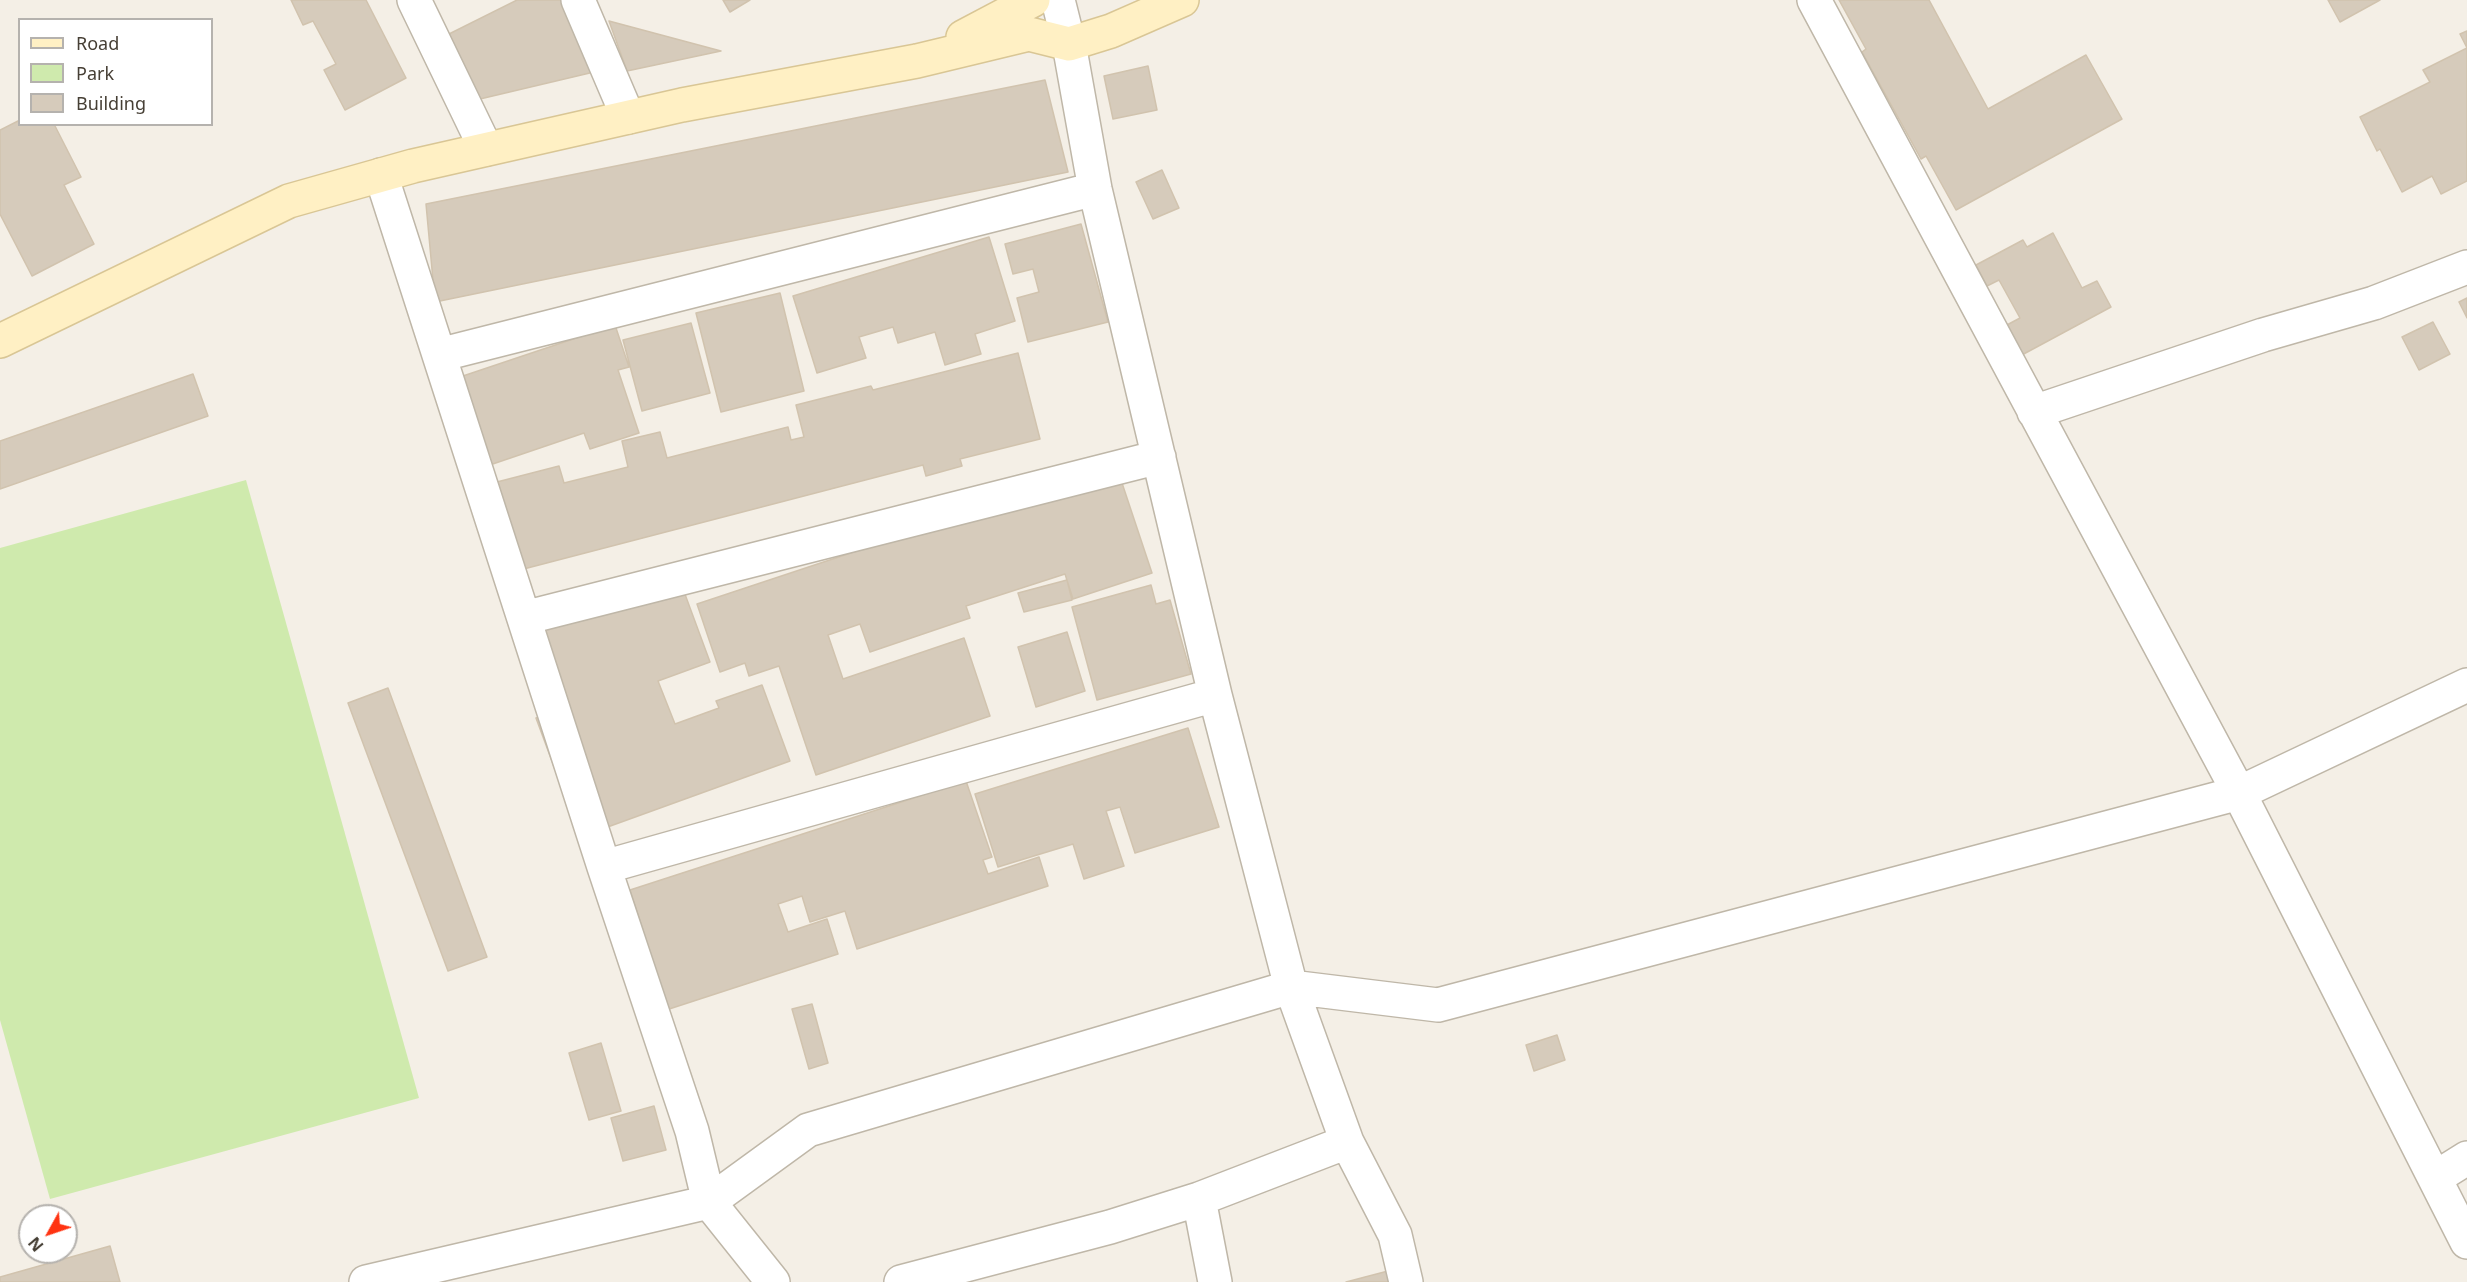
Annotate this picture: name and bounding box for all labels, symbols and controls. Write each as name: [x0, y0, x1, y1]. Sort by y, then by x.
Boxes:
legend: [18, 18, 213, 126]
text: Road: [76, 31, 119, 55]
text: Park: [76, 61, 114, 85]
text: Building: [76, 91, 146, 115]
north arrow: [18, 1204, 78, 1264]
text: N: [23, 1232, 48, 1256]

